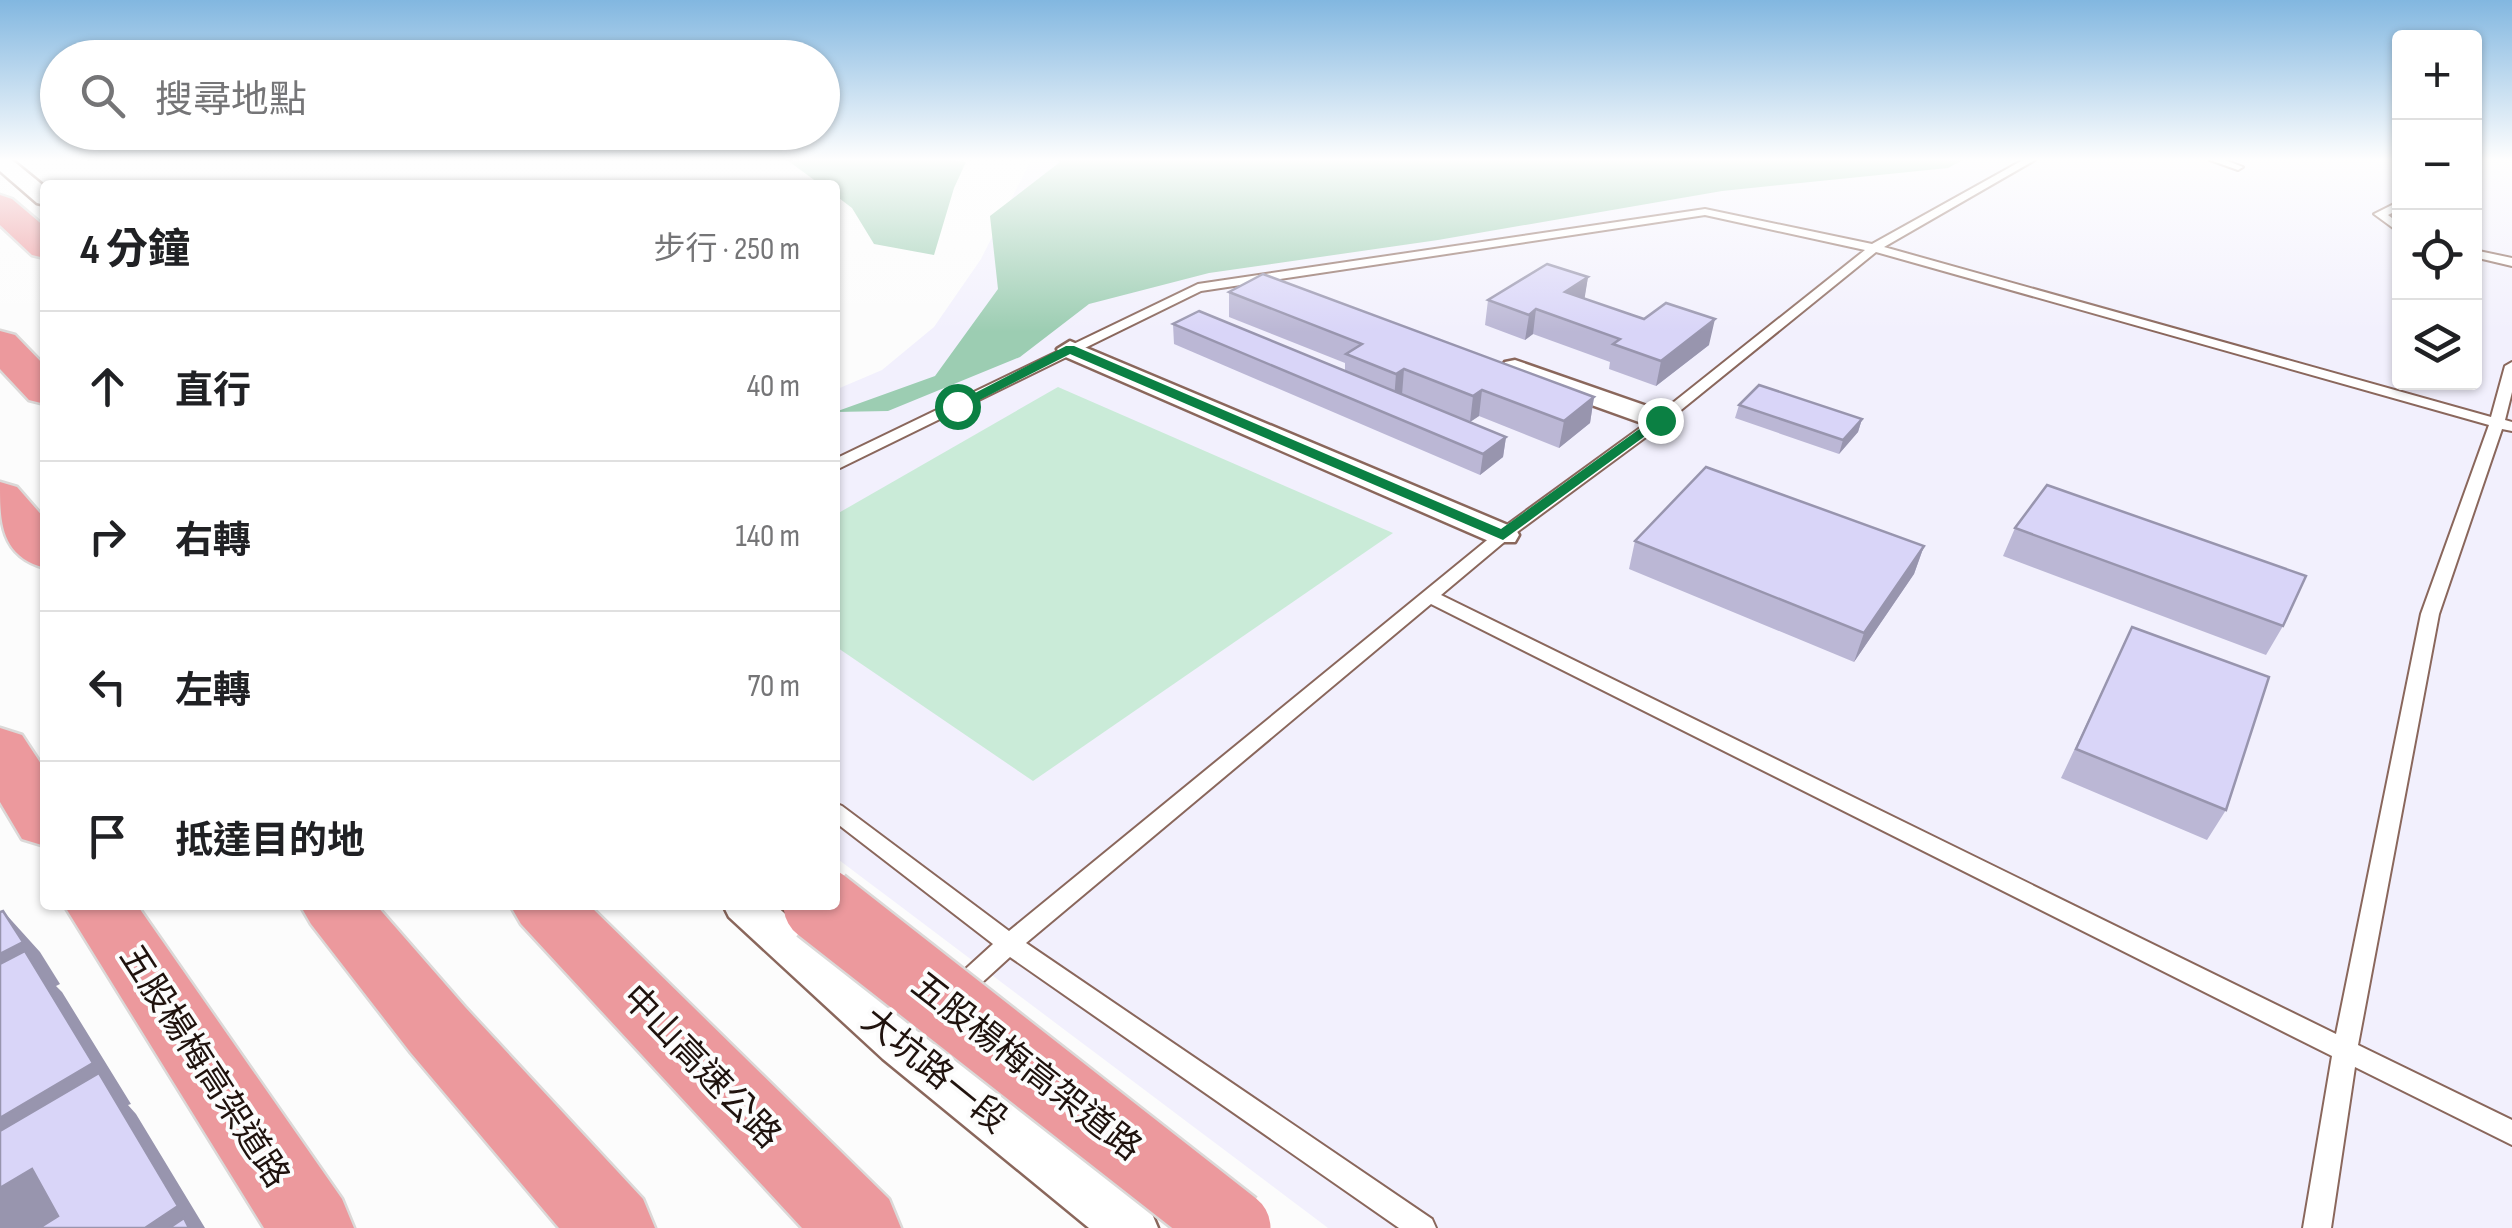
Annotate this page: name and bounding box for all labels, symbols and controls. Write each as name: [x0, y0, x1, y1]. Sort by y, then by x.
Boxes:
map controls: [2392, 30, 2482, 390]
button: +: [2392, 30, 2482, 120]
search box: [40, 40, 840, 150]
icon: search: [75, 68, 130, 123]
text: 搜尋地點: [155, 78, 307, 123]
button: −: [2392, 120, 2482, 210]
button: locate: [2392, 210, 2482, 300]
text: 4 分鐘: [80, 225, 190, 276]
text: 步行 · 250 m: [654, 230, 800, 269]
button: layers: [2392, 300, 2482, 390]
icon: ahead: [80, 359, 135, 414]
text: 40 m: [747, 367, 800, 406]
text: 直行: [175, 369, 251, 414]
route start: [935, 384, 981, 430]
route end: [1638, 398, 1684, 444]
icon: right: [80, 509, 135, 564]
text: 140 m: [736, 517, 800, 556]
text: 右轉: [175, 519, 251, 564]
icon: left: [80, 659, 135, 714]
text: 70 m: [747, 667, 800, 706]
text: 左轉: [175, 669, 251, 714]
icon: arrive: [80, 809, 135, 864]
text: 抵達目的地: [175, 819, 365, 864]
street label: 五股楊梅高架道路: [109, 938, 298, 1196]
street label: 五股楊梅高架道路: [903, 964, 1150, 1170]
street label: 中山高速公路: [613, 977, 789, 1158]
street label: 大坑路一段: [853, 999, 1016, 1143]

